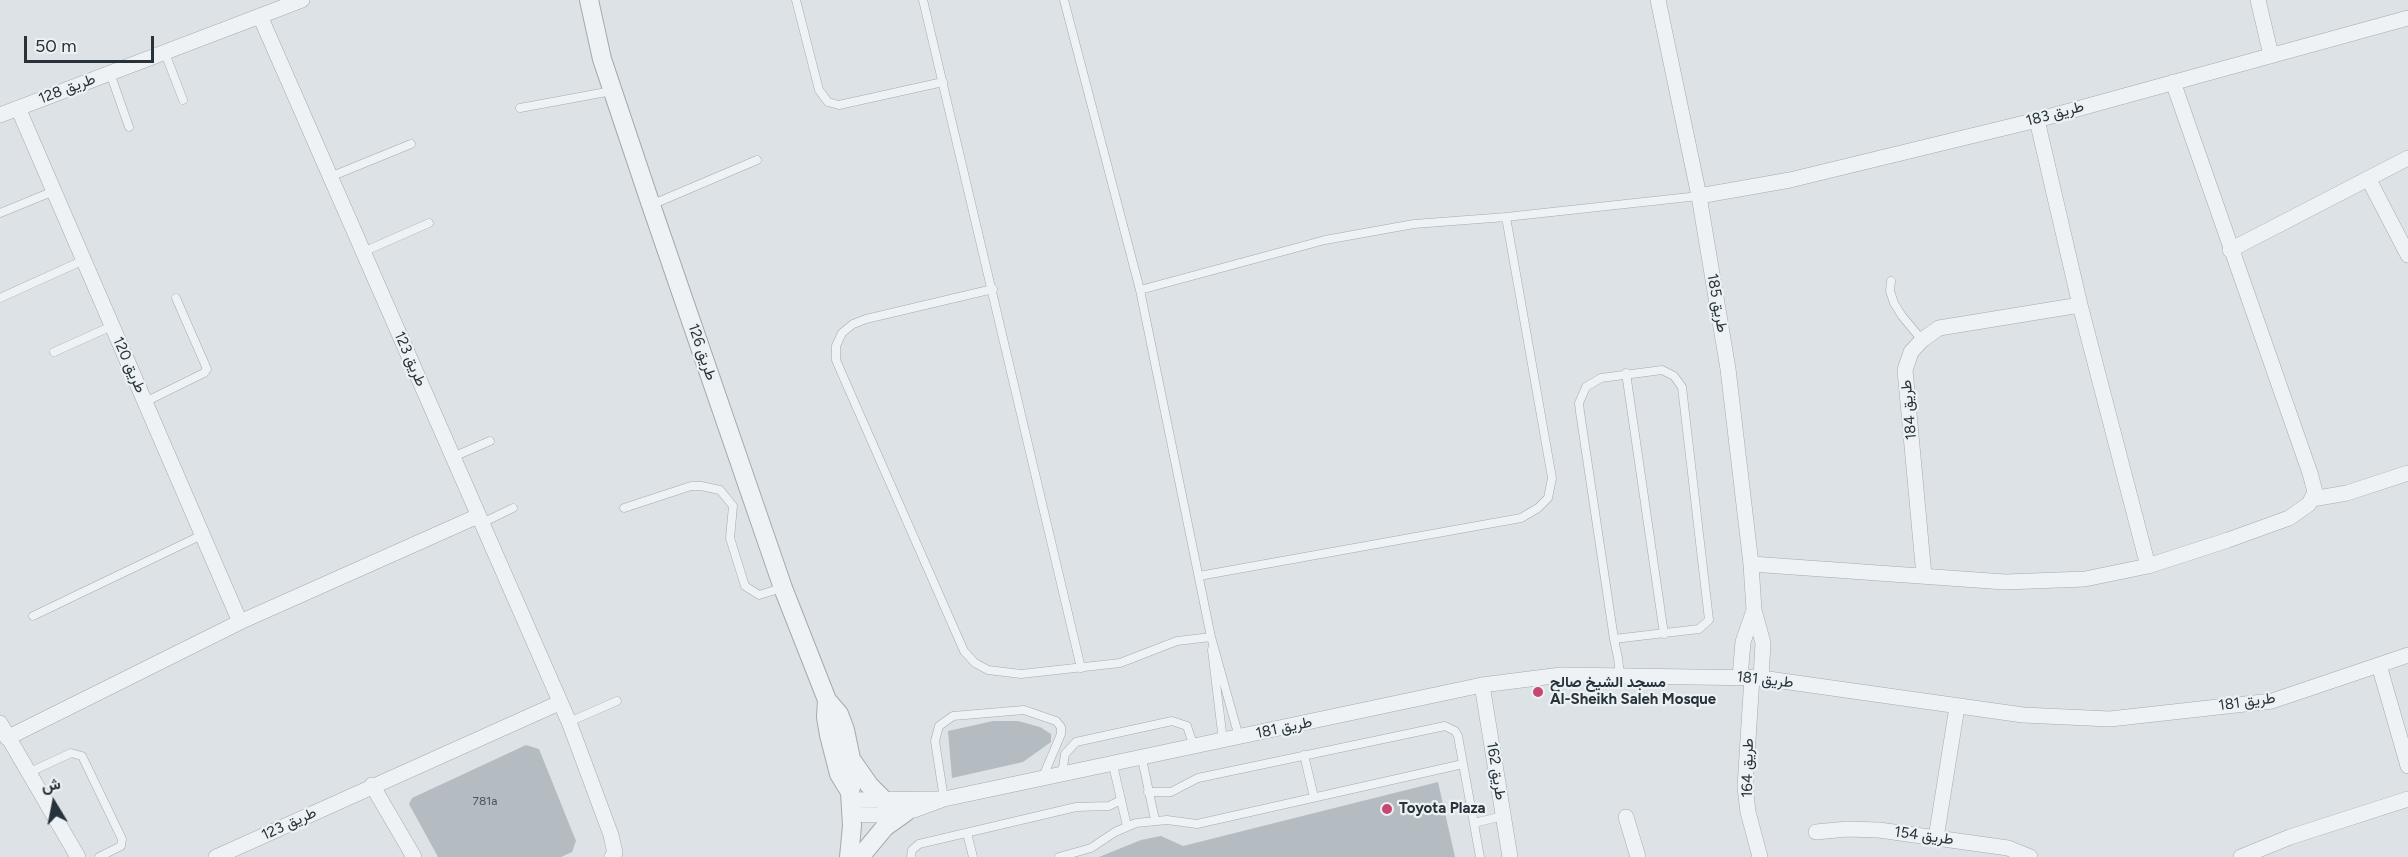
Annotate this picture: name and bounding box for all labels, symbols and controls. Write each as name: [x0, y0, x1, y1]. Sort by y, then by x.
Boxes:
scale bar: [27, 24, 158, 62]
text: 50 m: [35, 35, 77, 57]
street label: طريق 128: [36, 70, 98, 108]
street label: طريق 183: [2024, 98, 2086, 130]
street label: طريق 185: [1703, 272, 1731, 334]
street label: طريق 126: [684, 321, 720, 383]
street label: طريق 123: [390, 329, 430, 389]
street label: طريق 120: [109, 334, 149, 396]
street label: طريق 184: [1897, 379, 1921, 441]
street label: طريق 181: [1736, 668, 1794, 692]
place label: مسجد الشيخ صالح Al-Sheikh Saleh Mosque: [1550, 674, 1716, 709]
marker: مسجد الشيخ صالح Al-Sheikh Saleh Mosque: [1531, 685, 1545, 699]
street label: طريق 181: [2217, 689, 2277, 715]
street label: طريق 181: [1254, 713, 1314, 743]
street label: طريق 164: [1738, 738, 1758, 798]
street label: طريق 162: [1483, 741, 1509, 801]
north arrow: [24, 773, 84, 833]
text: ش: [40, 774, 62, 796]
house number: 781a: [473, 794, 497, 808]
place label: Toyota Plaza: [1399, 800, 1486, 818]
marker: Toyota Plaza: [1380, 802, 1394, 816]
street label: طريق 123: [259, 804, 319, 844]
street label: طريق 154: [1893, 823, 1955, 849]

